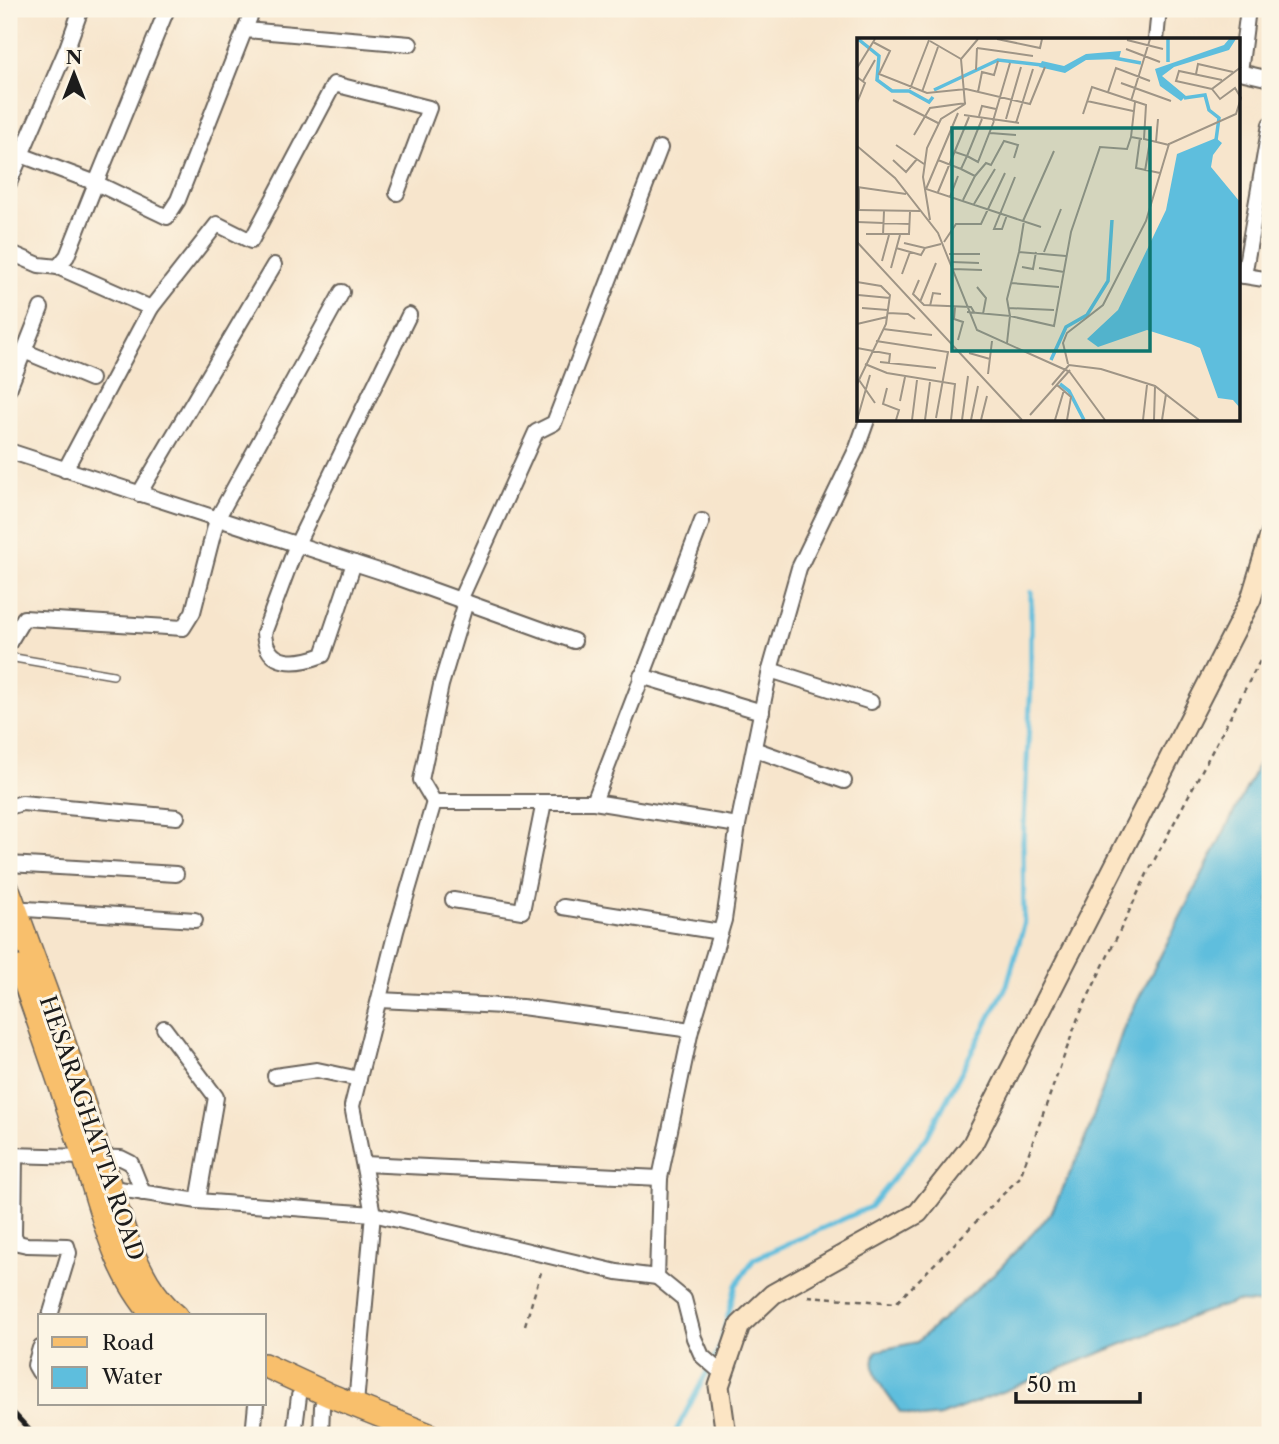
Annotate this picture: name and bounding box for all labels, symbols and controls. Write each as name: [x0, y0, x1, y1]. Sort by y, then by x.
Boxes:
north arrow: [38, 38, 108, 108]
inset map: [857, 38, 1240, 422]
text: N: [66, 46, 82, 69]
street label: HESARAGHATTA ROAD: [33, 992, 151, 1264]
legend: [38, 1314, 266, 1406]
text: Road: [102, 1330, 154, 1355]
scale bar: [1016, 1360, 1141, 1404]
text: Water: [101, 1364, 162, 1389]
text: 50 m: [1027, 1372, 1077, 1397]

